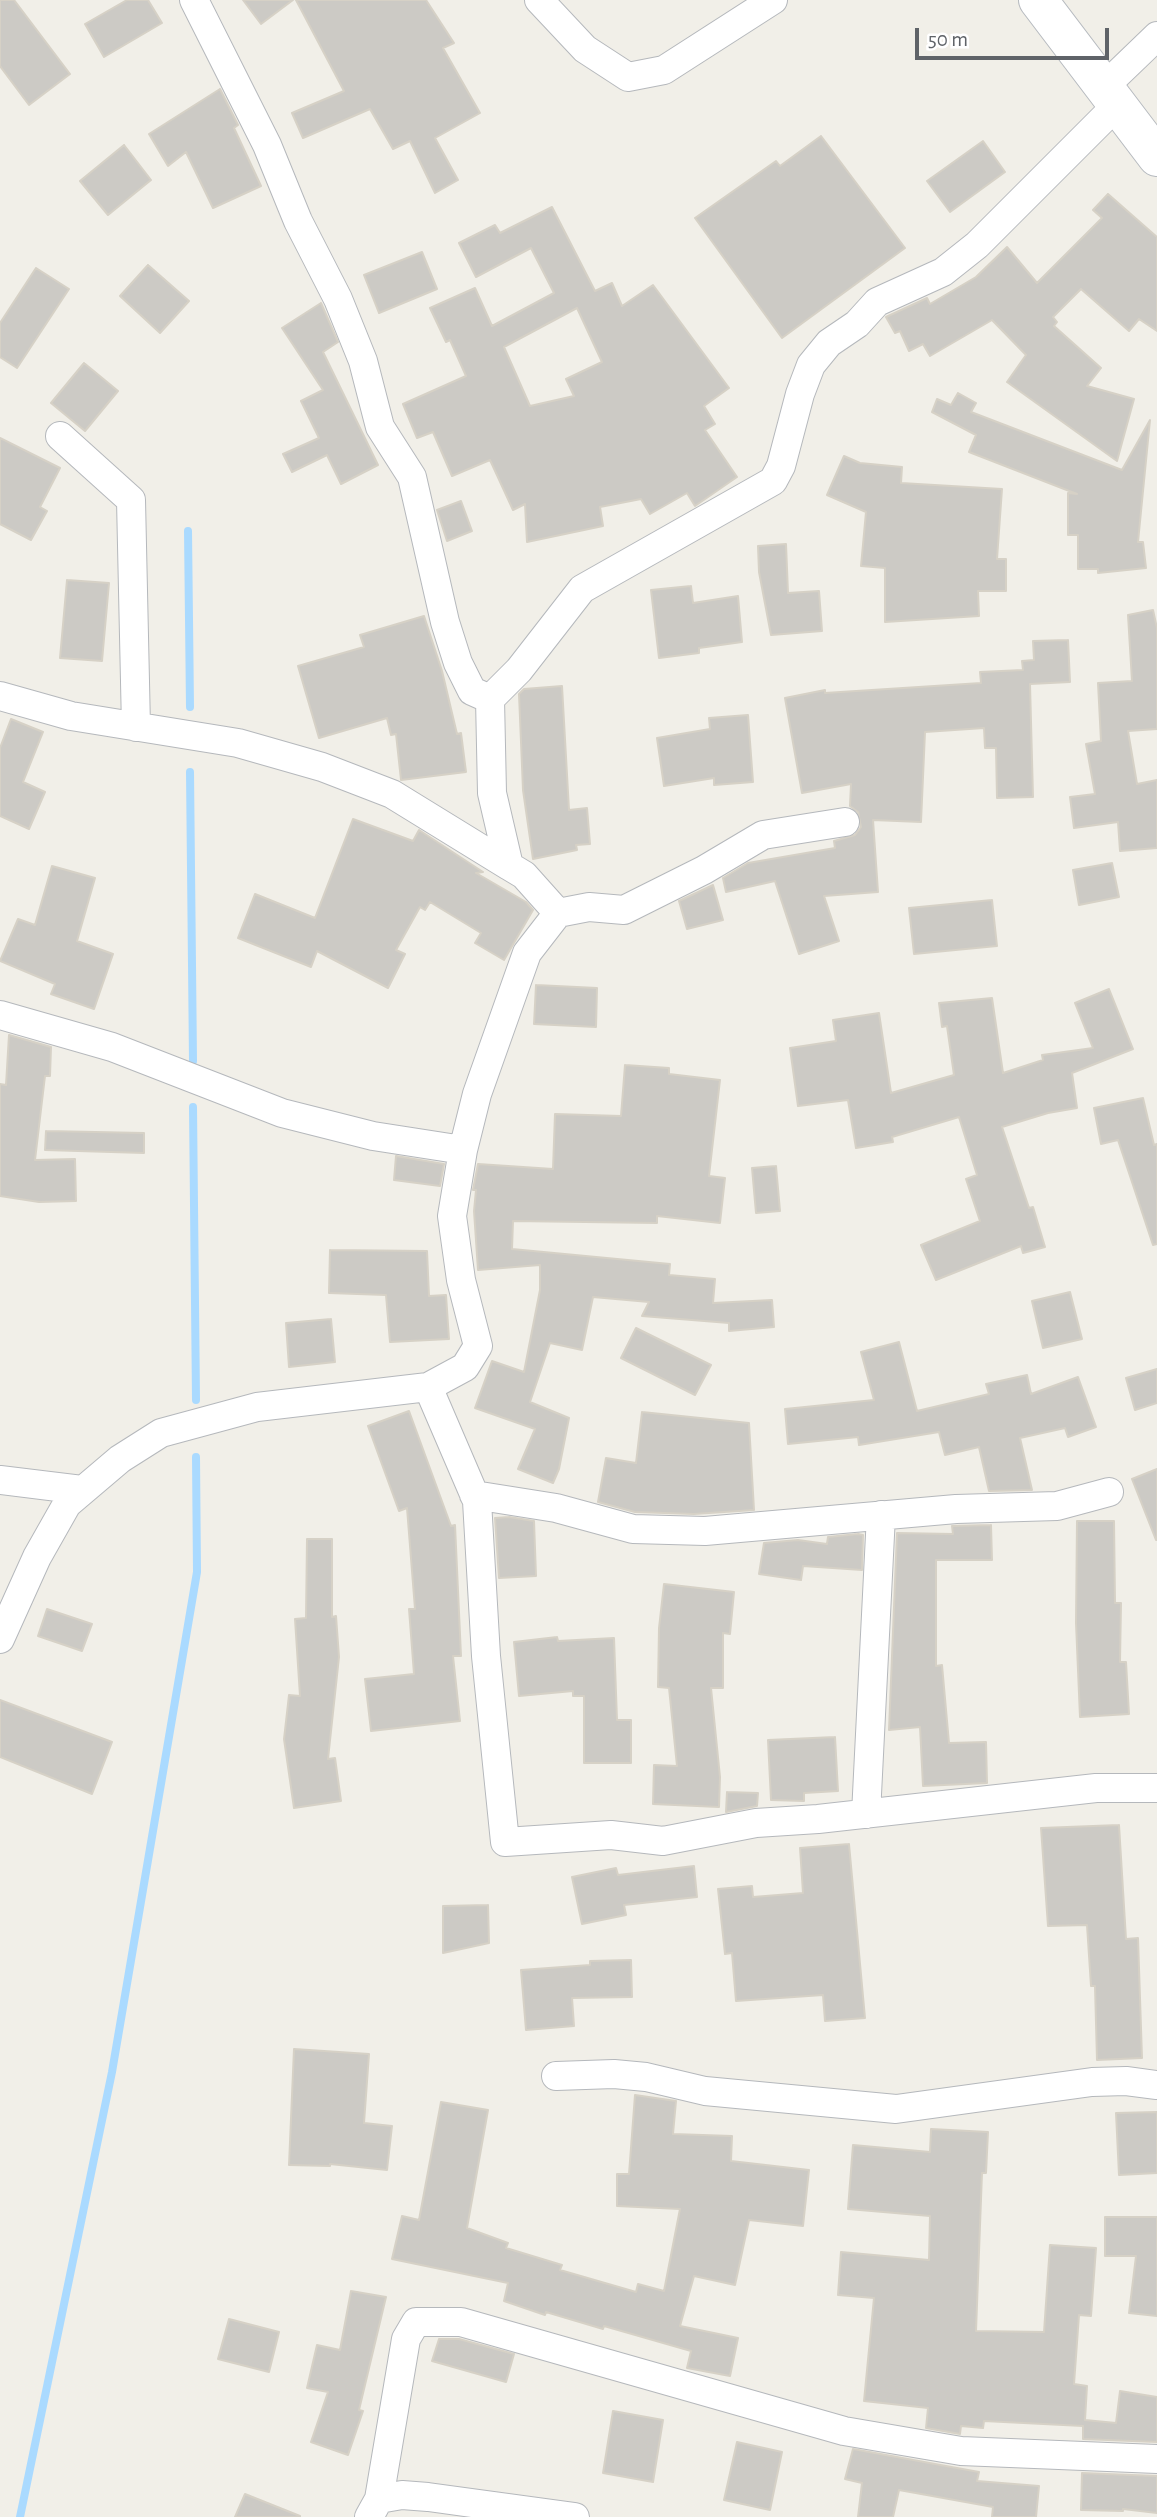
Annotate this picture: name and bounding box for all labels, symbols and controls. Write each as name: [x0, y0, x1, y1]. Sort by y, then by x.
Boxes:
scale bar: [919, 14, 1113, 58]
text: 50 m: [928, 29, 968, 50]

